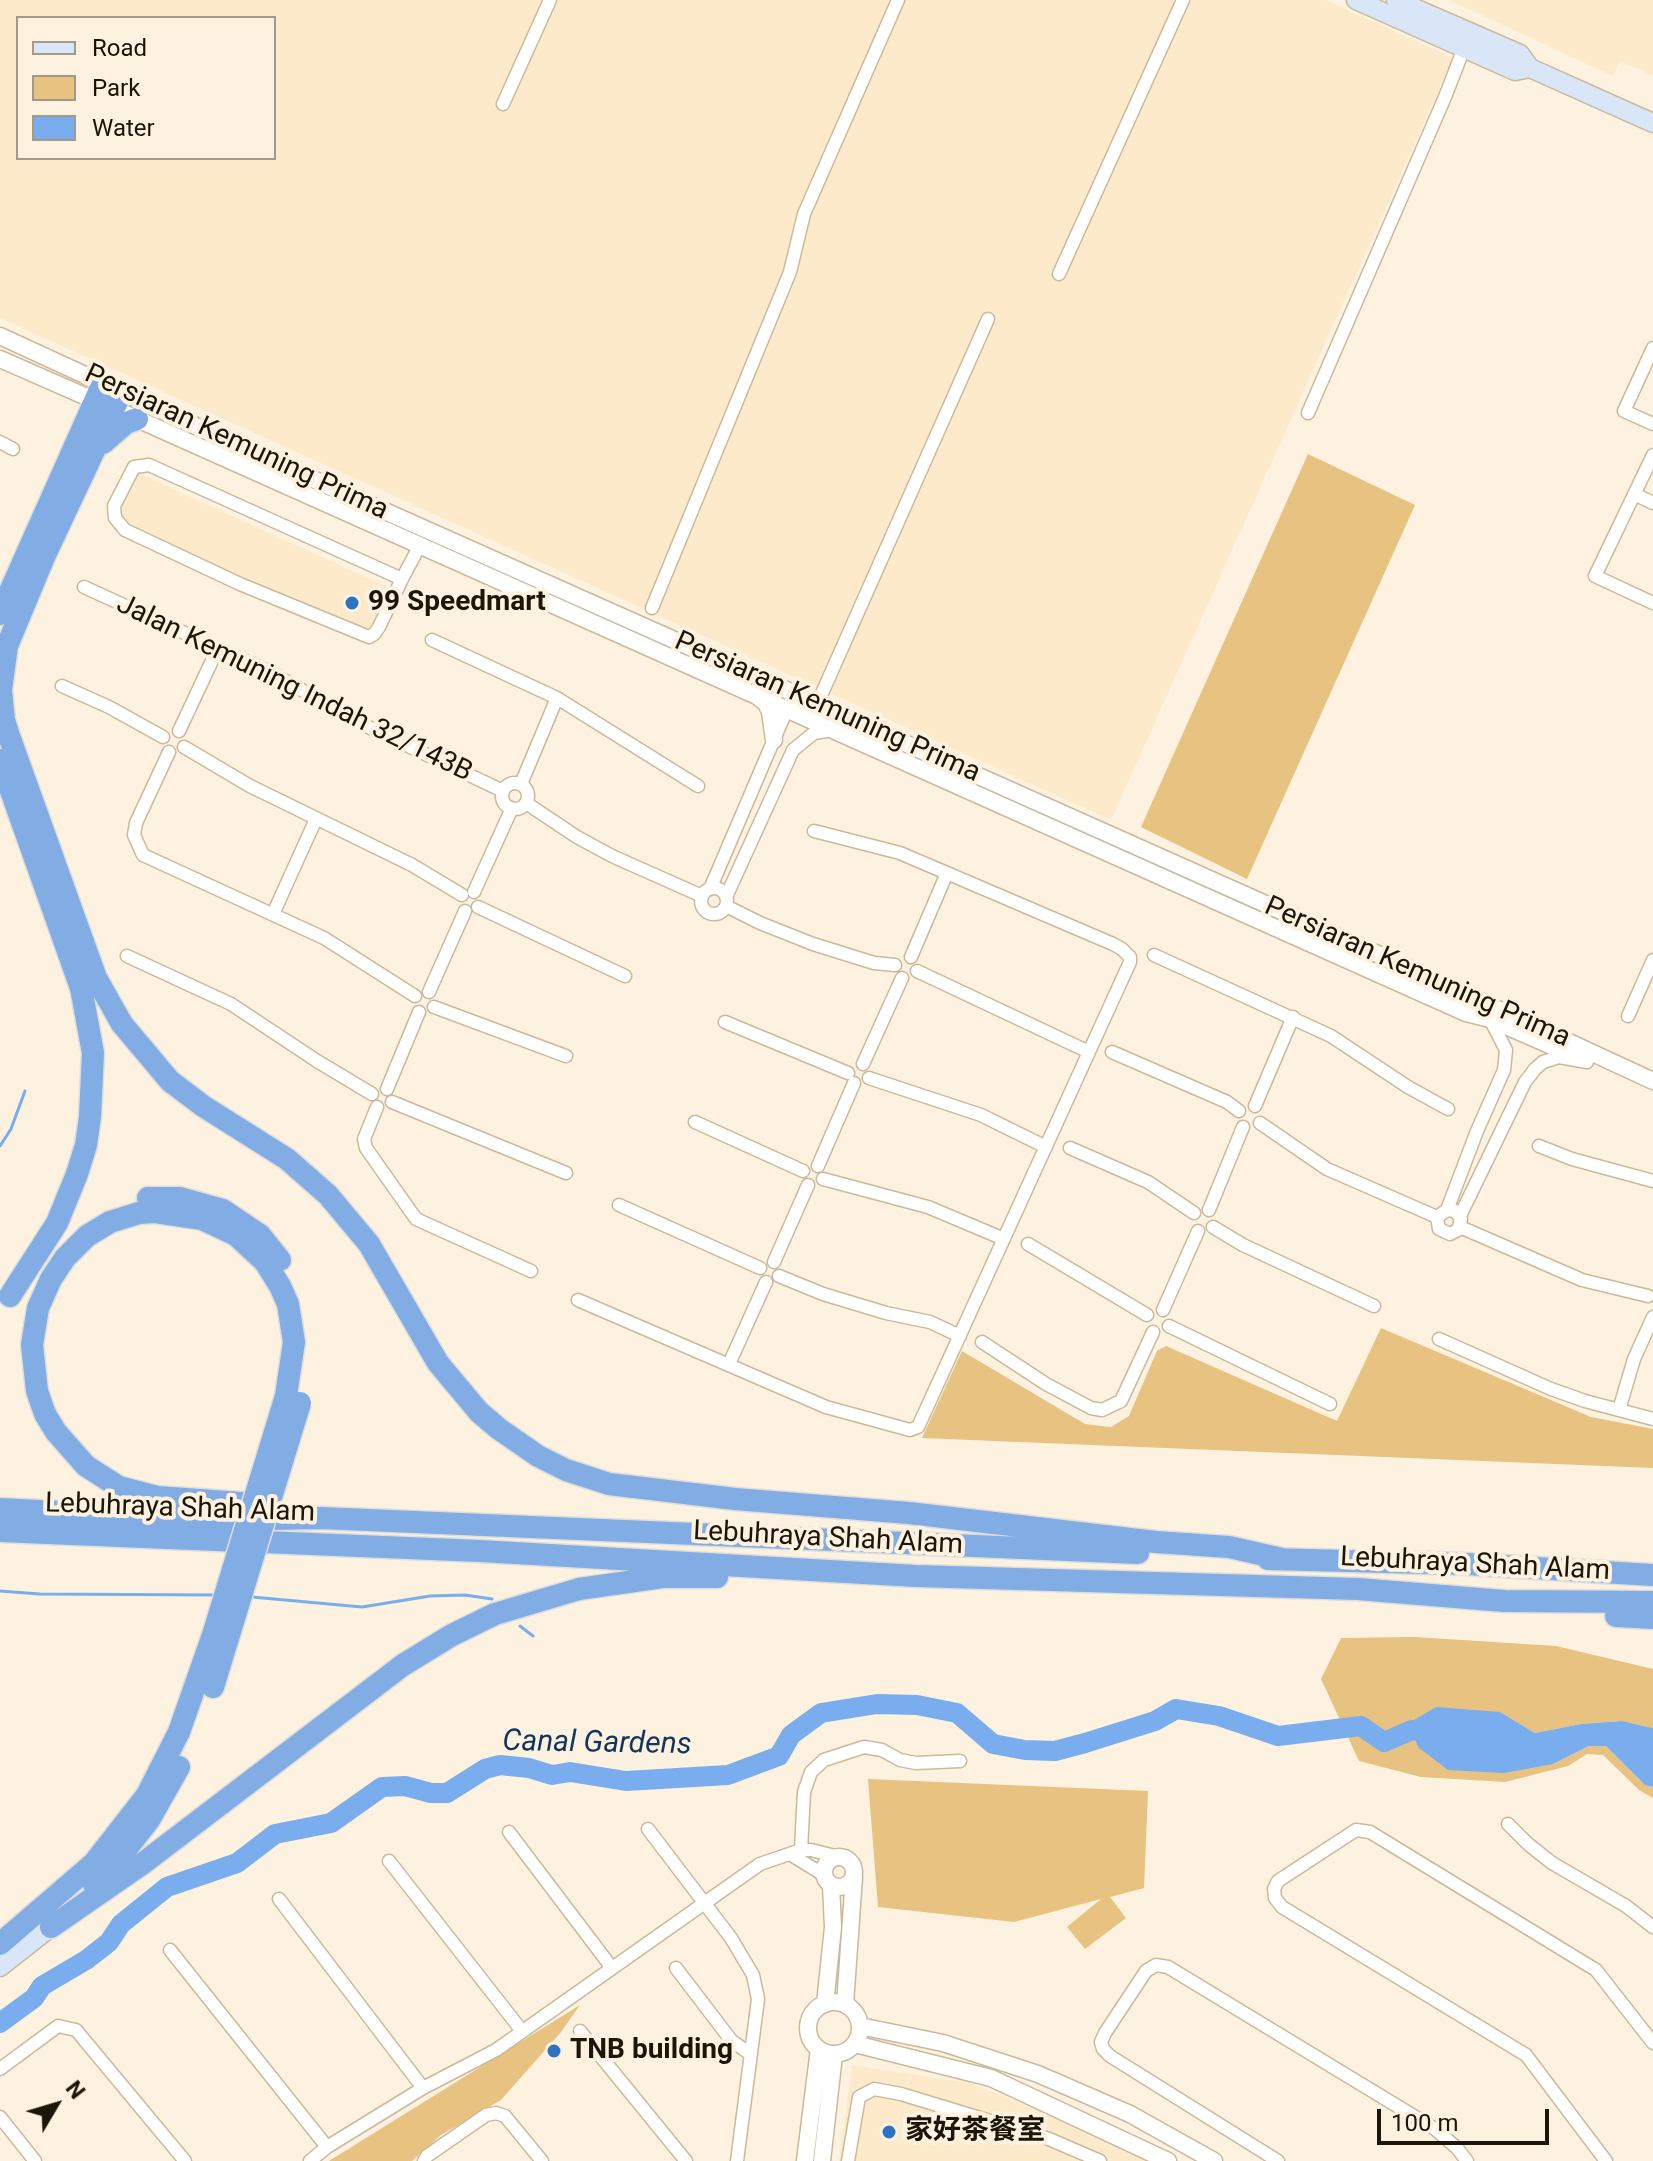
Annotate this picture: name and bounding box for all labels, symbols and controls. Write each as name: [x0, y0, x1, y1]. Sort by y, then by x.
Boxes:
legend: [16, 16, 276, 160]
text: Road: [92, 34, 147, 62]
text: Park: [92, 74, 140, 102]
text: Water: [92, 114, 155, 142]
street label: Persiaran Kemuning Prima: [79, 358, 393, 528]
place label: 99 Speedmart: [368, 586, 546, 620]
street label: Jalan Kemuning Indah 32/143B: [111, 588, 477, 790]
marker: 99 Speedmart: [343, 594, 361, 612]
street label: Persiaran Kemuning Prima: [669, 625, 985, 791]
street label: Persiaran Kemuning Prima: [1259, 890, 1575, 1056]
street label: Lebuhraya Shah Alam: [44, 1487, 316, 1531]
street label: Lebuhraya Shah Alam: [692, 1515, 964, 1563]
street label: Lebuhraya Shah Alam: [1339, 1541, 1611, 1589]
water label: Canal Gardens: [502, 1724, 692, 1764]
place label: TNB building: [570, 2034, 733, 2068]
marker: TNB building: [545, 2042, 563, 2060]
north arrow: [16, 2065, 96, 2145]
text: N: [61, 2076, 90, 2104]
scale bar: [1381, 2093, 1553, 2143]
text: 100 m: [1391, 2109, 1458, 2137]
place label: 家好茶餐室: [905, 2115, 1045, 2149]
marker: 家好茶餐室: [880, 2123, 898, 2141]

